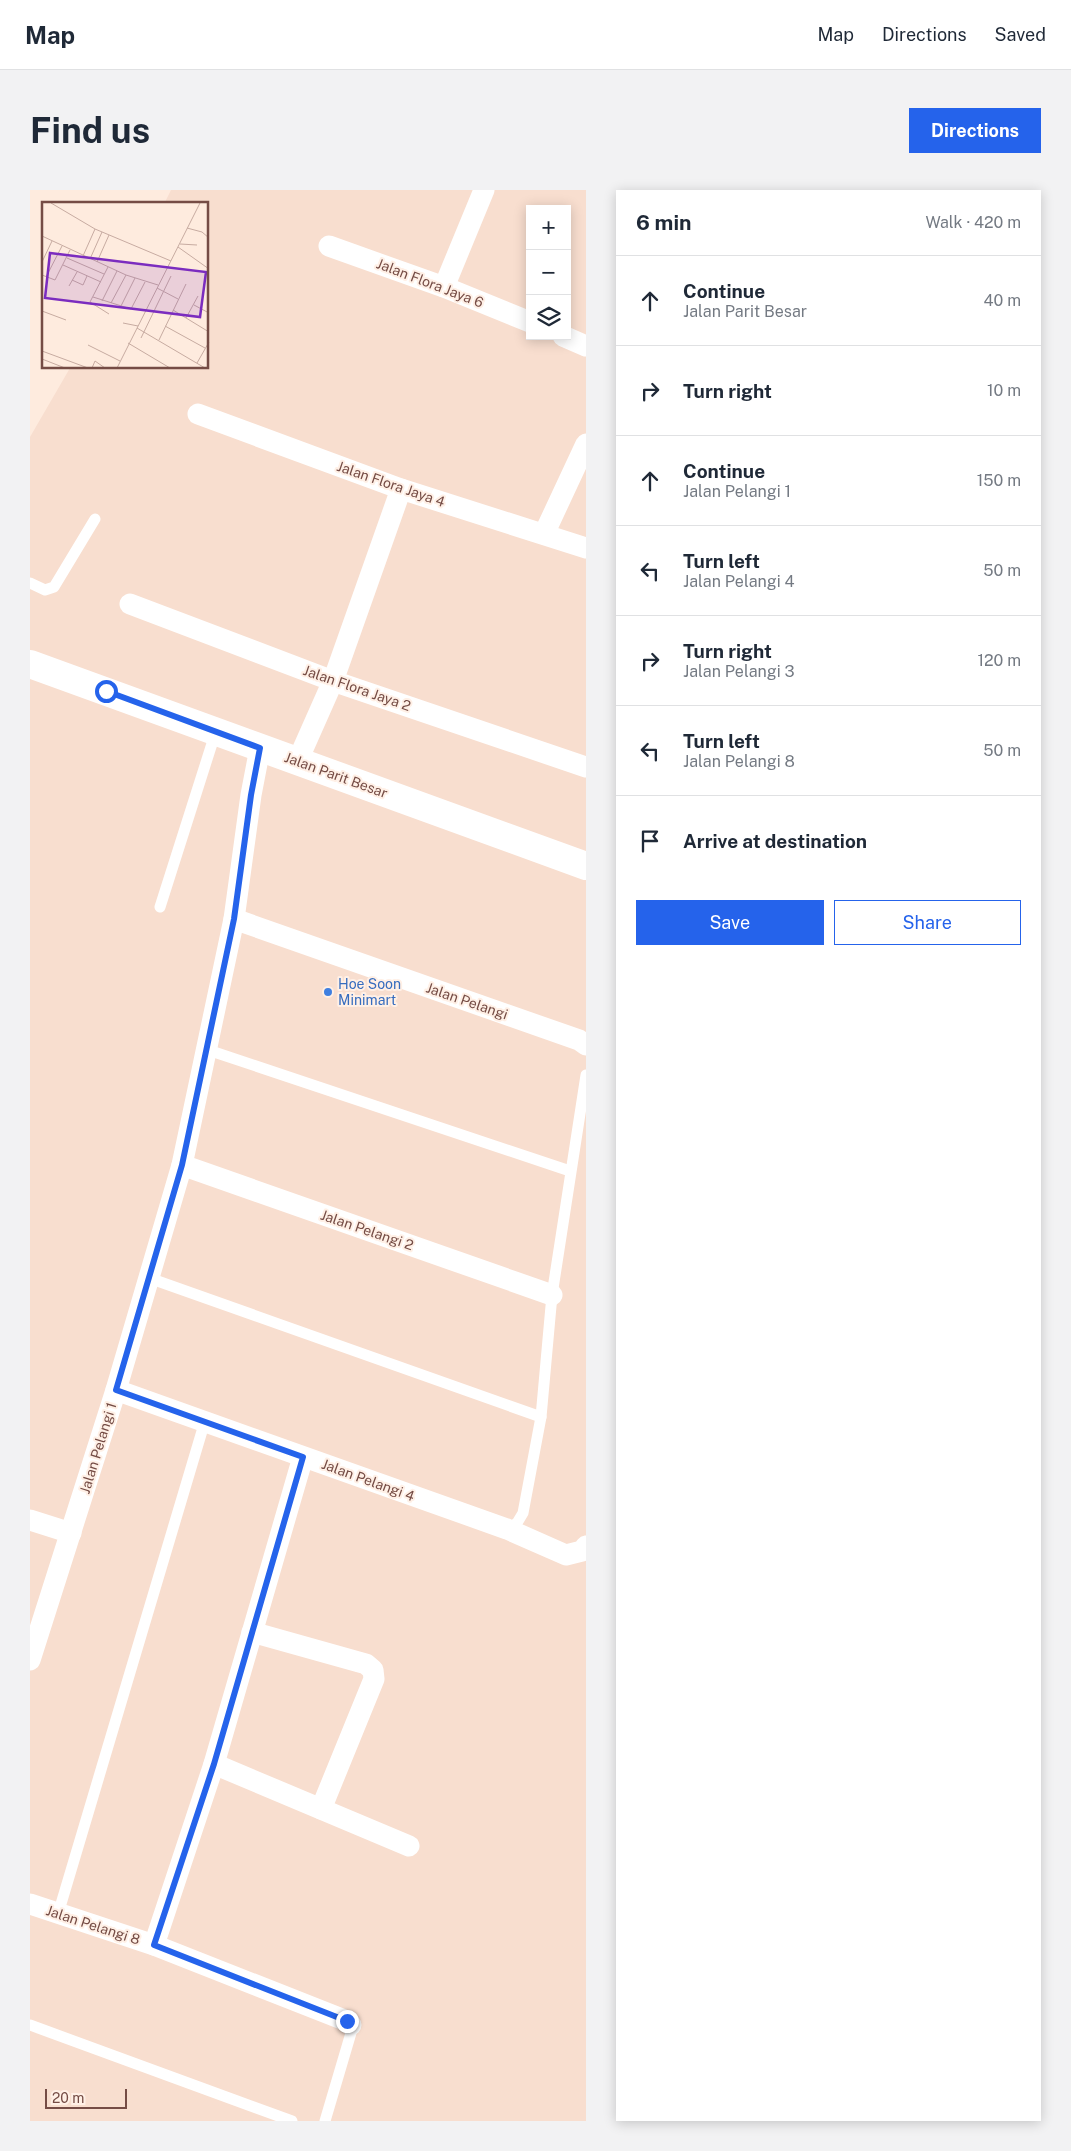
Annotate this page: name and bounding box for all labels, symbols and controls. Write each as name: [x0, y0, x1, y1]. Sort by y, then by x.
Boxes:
text: Map: [25, 21, 75, 49]
text: Map: [817, 24, 854, 45]
text: Directions: [882, 24, 967, 45]
text: Saved: [995, 24, 1046, 45]
button: Directions: [909, 108, 1041, 153]
text: Find us: [30, 110, 150, 151]
inset map: [42, 202, 209, 369]
map controls: [526, 205, 571, 340]
button: +: [526, 205, 571, 250]
text: 6 min: [636, 210, 692, 235]
text: Walk · 420 m: [925, 213, 1021, 232]
button: −: [526, 250, 571, 295]
street label: Jalan Flora Jaya 6: [374, 255, 486, 311]
text: Continue: [683, 280, 765, 302]
icon: ahead: [636, 287, 664, 315]
text: 40 m: [983, 291, 1021, 310]
button: layers: [526, 295, 571, 340]
text: Jalan Parit Besar: [683, 302, 807, 321]
icon: right: [636, 377, 664, 405]
text: Turn right: [683, 380, 772, 402]
text: 10 m: [987, 381, 1021, 400]
street label: Jalan Flora Jaya 4: [335, 458, 447, 510]
text: Continue: [683, 460, 765, 482]
icon: ahead: [636, 467, 664, 495]
text: 150 m: [977, 471, 1021, 490]
text: Jalan Pelangi 1: [683, 482, 791, 501]
text: Turn left: [683, 550, 760, 572]
icon: left: [636, 557, 664, 585]
text: 50 m: [983, 561, 1021, 580]
text: Jalan Pelangi 4: [683, 572, 795, 591]
text: Turn right: [683, 640, 772, 662]
icon: right: [636, 647, 664, 675]
text: 120 m: [977, 651, 1021, 670]
street label: Jalan Flora Jaya 2: [301, 662, 413, 714]
text: Jalan Pelangi 3: [683, 662, 795, 681]
route start: [95, 680, 118, 703]
text: Turn left: [683, 730, 760, 752]
icon: left: [636, 737, 664, 765]
text: 50 m: [983, 741, 1021, 760]
street label: Jalan Parit Besar: [282, 749, 390, 801]
text: Jalan Pelangi 8: [683, 752, 795, 771]
icon: arrive: [636, 827, 664, 855]
text: Arrive at destination: [683, 830, 867, 852]
button: Save: [636, 900, 824, 945]
button: Share: [834, 900, 1021, 945]
place label: Hoe Soon Minimart: [338, 976, 401, 1008]
street label: Jalan Pelangi: [424, 980, 510, 1022]
marker: Hoe Soon Minimart: [322, 986, 334, 998]
street label: Jalan Pelangi 2: [318, 1207, 416, 1253]
street label: Jalan Pelangi 1: [77, 1400, 119, 1496]
street label: Jalan Pelangi 4: [319, 1456, 417, 1504]
street label: Jalan Pelangi 8: [44, 1902, 142, 1948]
route end: [336, 2010, 359, 2033]
scale bar: [45, 2086, 128, 2109]
text: 20 m: [52, 2090, 84, 2106]

